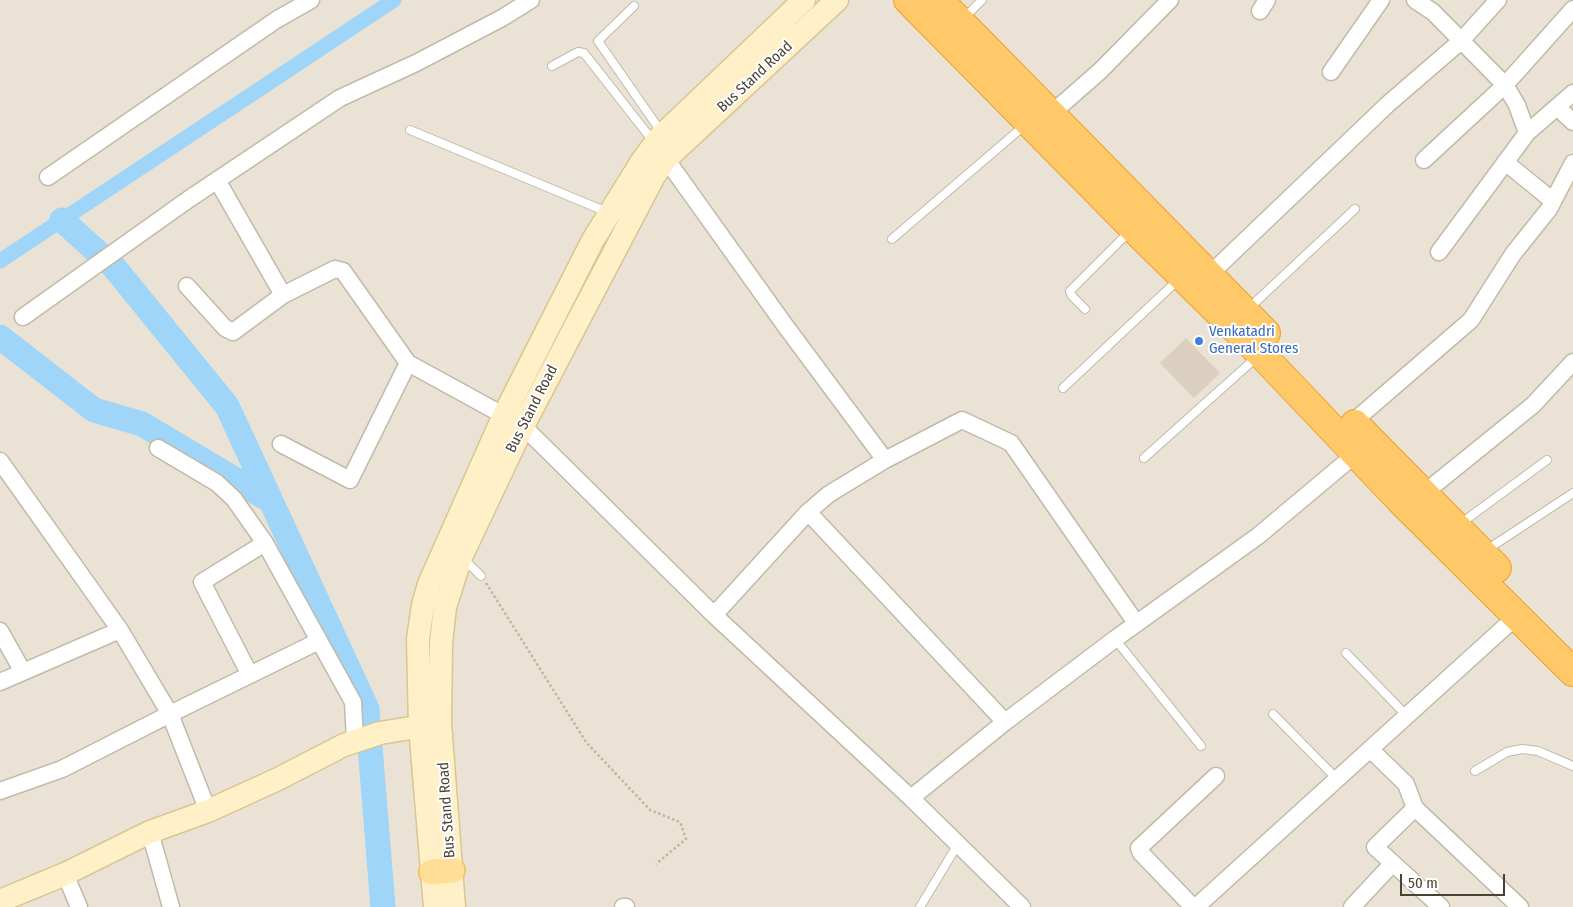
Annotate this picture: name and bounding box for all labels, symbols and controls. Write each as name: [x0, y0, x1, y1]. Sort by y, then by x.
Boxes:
street label: Bus Stand Road: [714, 38, 796, 116]
place label: Venkatadri General Stores: [1209, 323, 1298, 358]
marker: Venkatadri General Stores: [1193, 335, 1205, 347]
street label: Bus Stand Road: [502, 362, 562, 456]
street label: Bus Stand Road: [435, 761, 459, 859]
scale bar: [1403, 864, 1508, 896]
text: 50 m: [1408, 874, 1438, 892]

